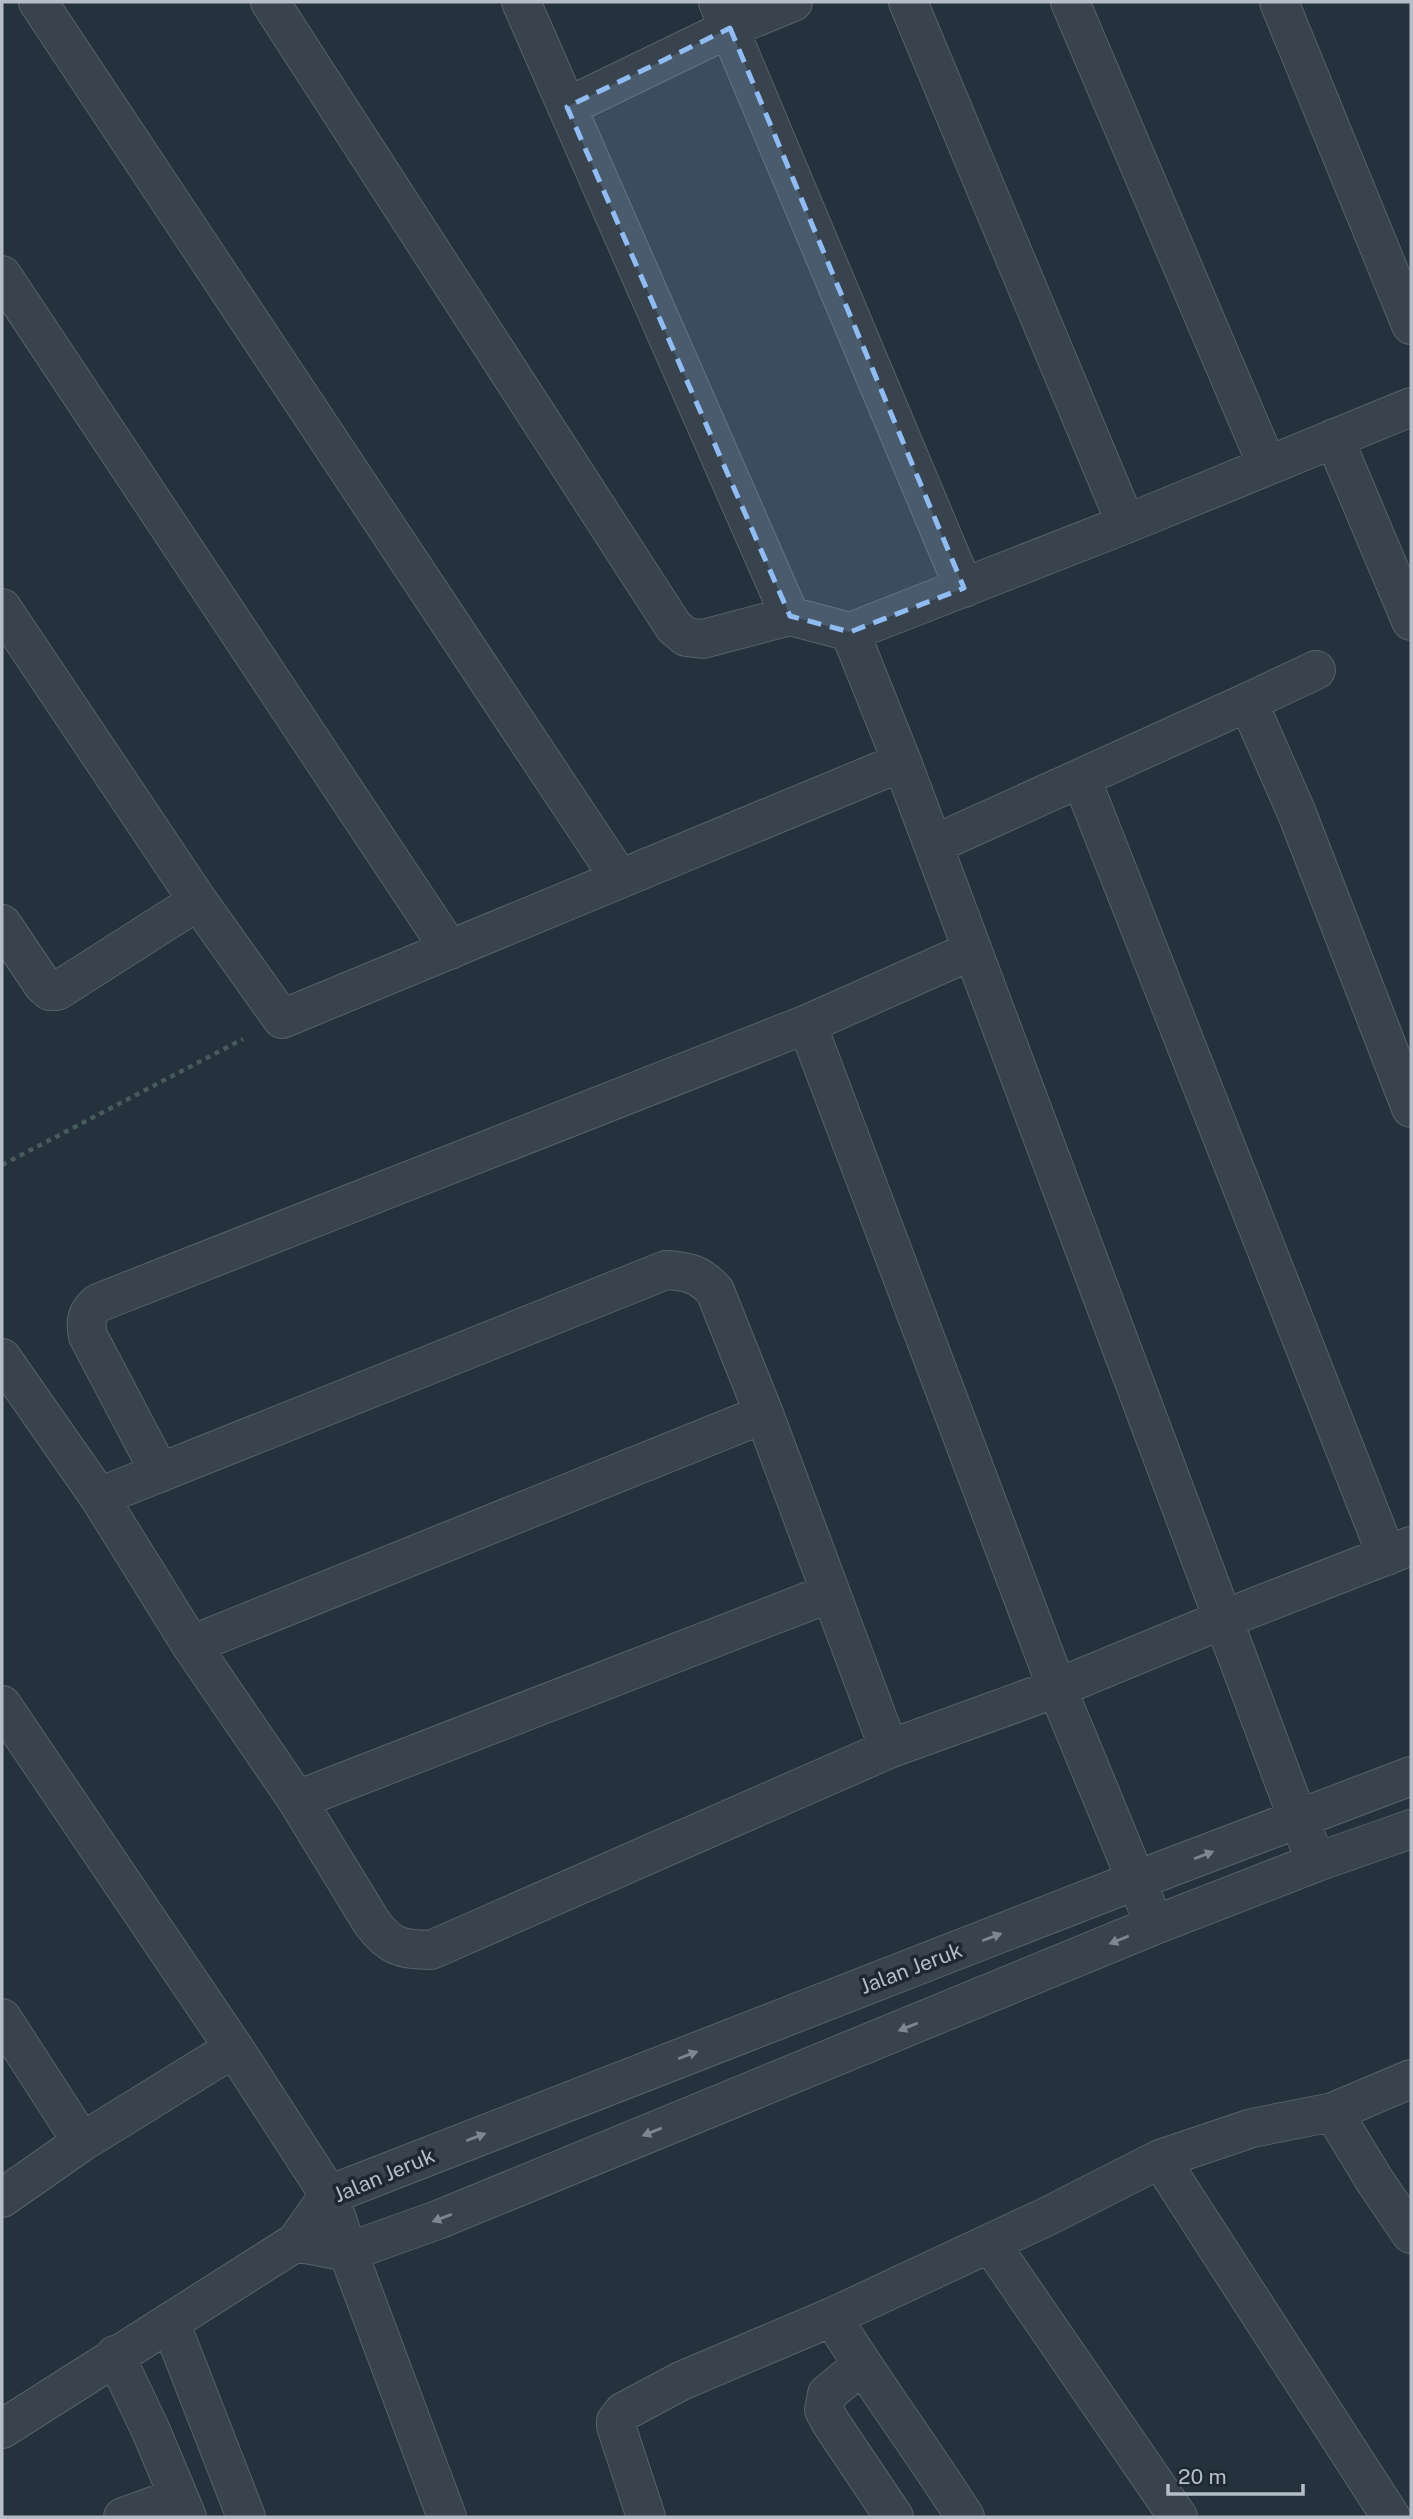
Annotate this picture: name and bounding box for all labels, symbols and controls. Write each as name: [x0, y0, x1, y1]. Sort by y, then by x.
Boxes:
one-way arrow: [1193, 1849, 1214, 1860]
one-way arrow: [981, 1931, 1002, 1942]
one-way arrow: [1108, 1935, 1129, 1946]
street label: Jalan Jeruk: [856, 1937, 966, 1999]
one-way arrow: [897, 2021, 918, 2032]
one-way arrow: [678, 2049, 699, 2060]
one-way arrow: [642, 2126, 663, 2137]
one-way arrow: [466, 2132, 487, 2143]
street label: Jalan Jeruk: [330, 2142, 438, 2207]
one-way arrow: [431, 2212, 452, 2223]
scale bar: [1168, 2452, 1303, 2496]
text: 20 m: [1178, 2464, 1227, 2489]

